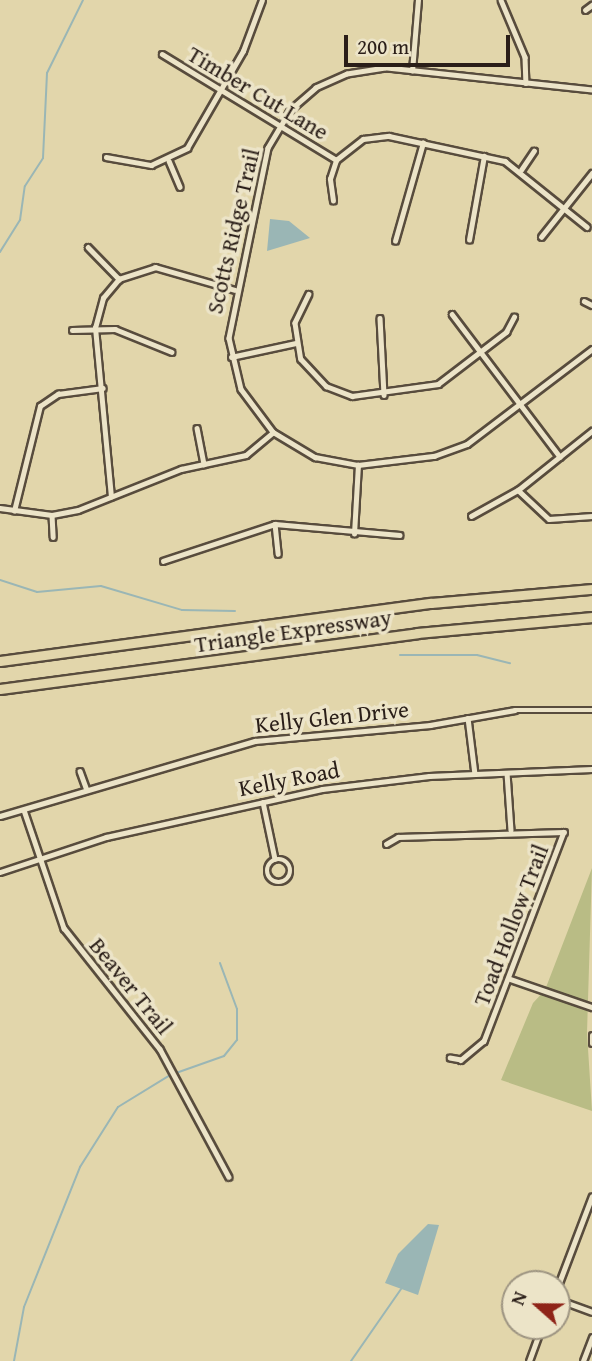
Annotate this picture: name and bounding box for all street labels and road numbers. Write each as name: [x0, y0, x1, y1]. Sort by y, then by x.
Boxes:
street label: Timber Cut Lane: [183, 40, 333, 146]
street label: Scotts Ridge Trail: [201, 146, 265, 316]
street label: Triangle Expressway: [193, 604, 393, 658]
street label: Kelly Glen Drive: [254, 695, 410, 739]
street label: Kelly Road: [236, 756, 342, 802]
street label: Toad Hollow Trail: [468, 840, 554, 1010]
street label: Beaver Trail: [84, 932, 178, 1040]

